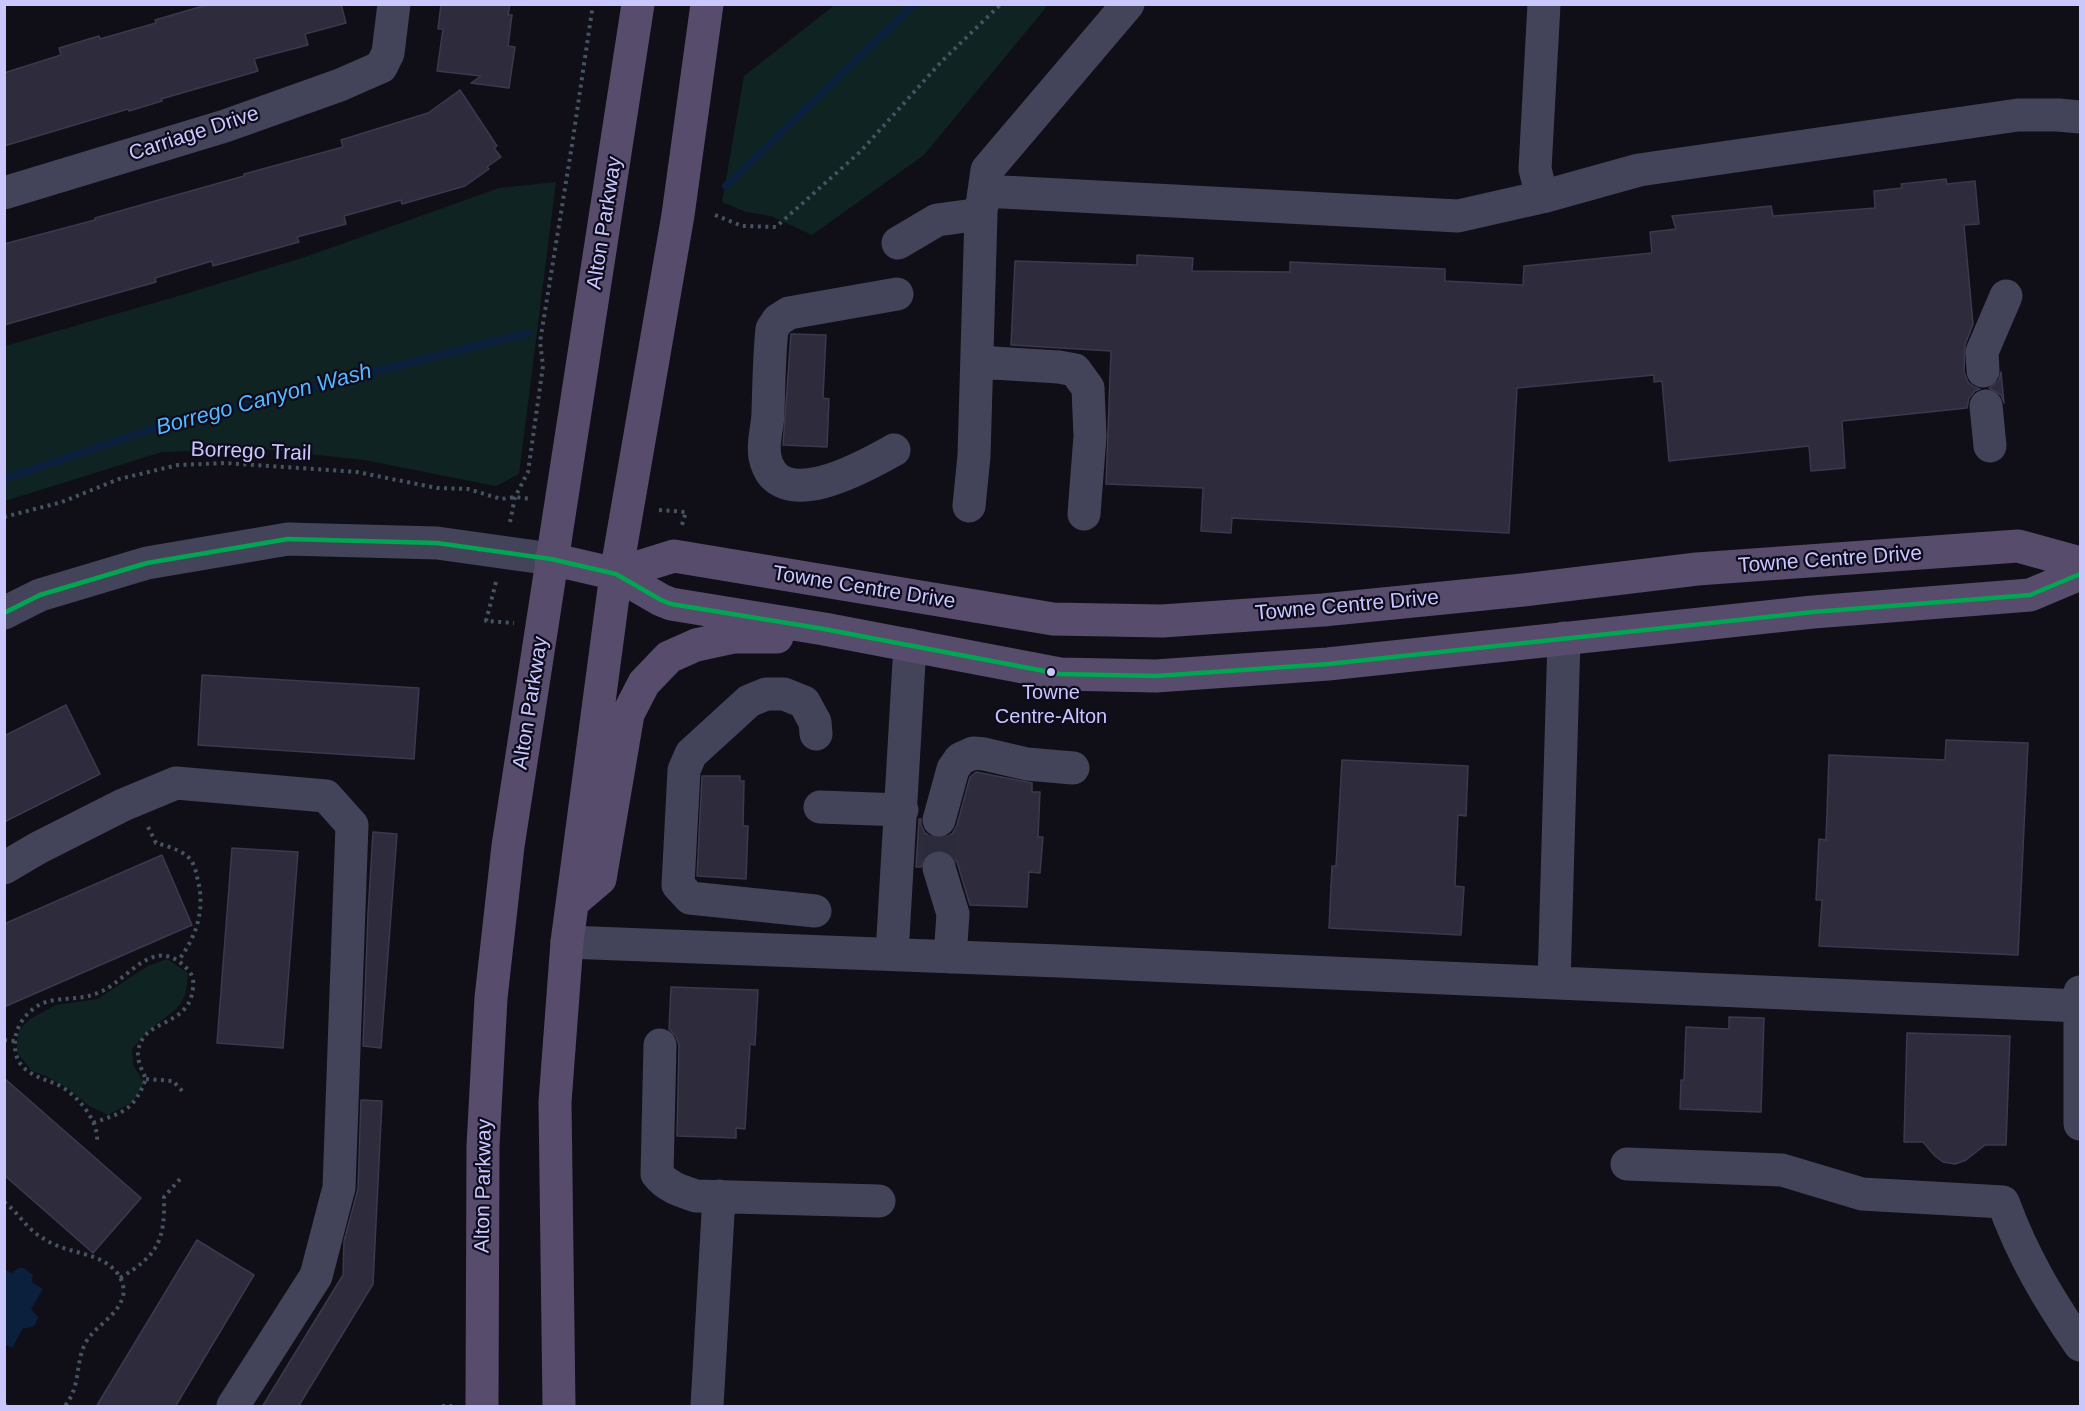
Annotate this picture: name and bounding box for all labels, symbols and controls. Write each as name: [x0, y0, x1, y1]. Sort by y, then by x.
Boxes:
street label: Carriage Drive: [126, 101, 262, 167]
street label: Alton Parkway: [582, 155, 628, 291]
water label: Borrego Canyon Wash: [153, 359, 375, 441]
street label: Borrego Trail: [190, 437, 312, 467]
street label: Towne Centre Drive: [1737, 541, 1923, 579]
street label: Towne Centre Drive: [771, 561, 957, 615]
street label: Towne Centre Drive: [1254, 585, 1440, 627]
street label: Alton Parkway: [508, 635, 554, 771]
marker: Towne Centre-Alton: [1045, 666, 1057, 678]
place label: Towne Centre-Alton: [995, 681, 1107, 728]
street label: Alton Parkway: [470, 1119, 498, 1253]

